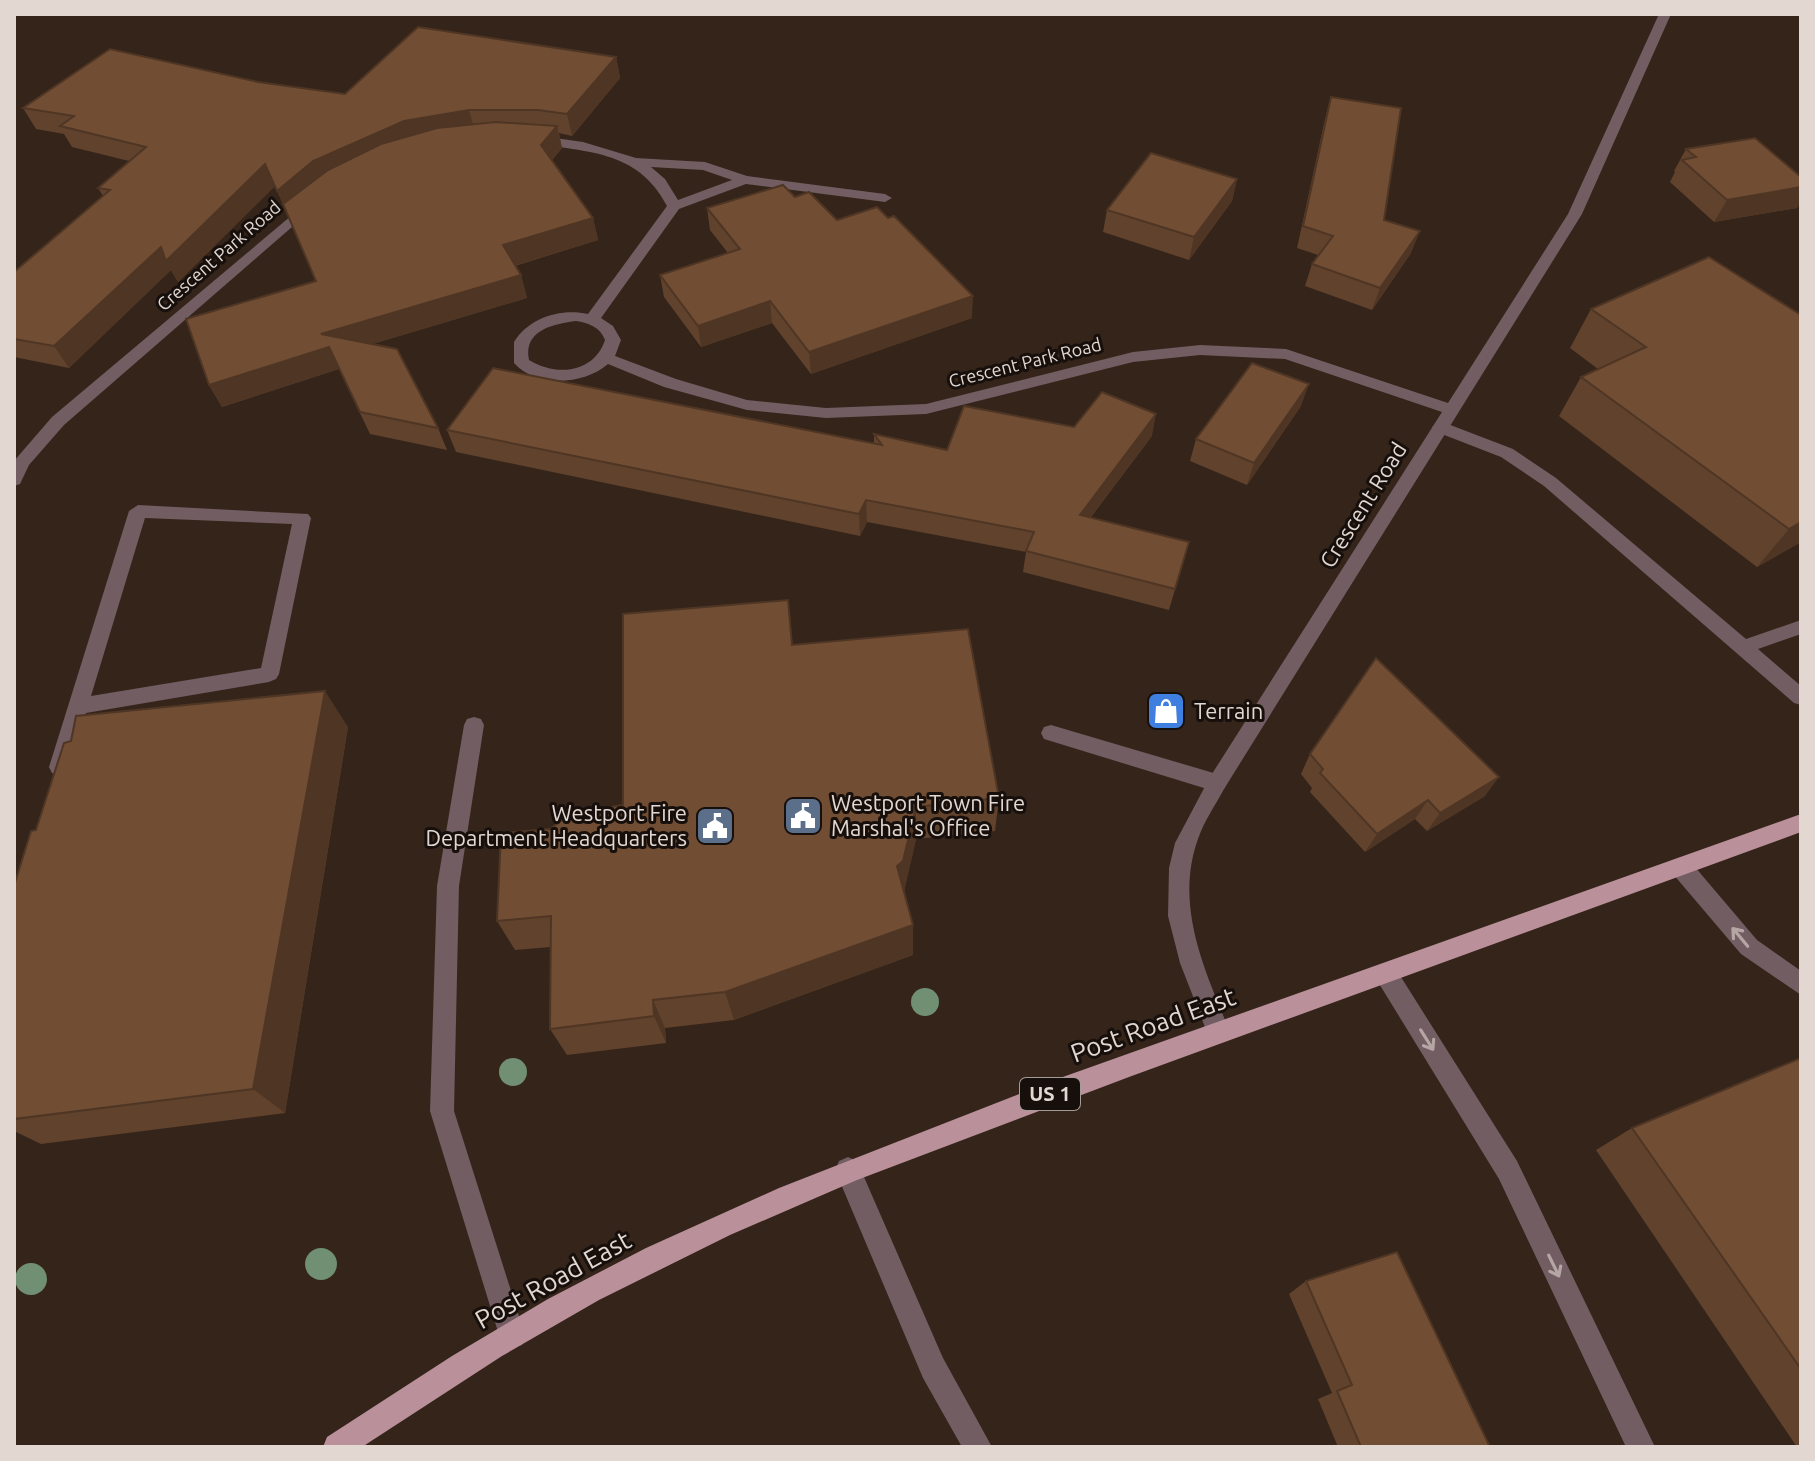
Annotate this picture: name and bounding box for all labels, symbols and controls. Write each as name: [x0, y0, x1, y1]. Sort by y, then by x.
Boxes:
street label: Crescent Park Road: [153, 196, 284, 314]
street label: Crescent Park Road: [946, 333, 1103, 391]
street label: Crescent Road: [1314, 438, 1411, 572]
shop icon: Terrain: [1145, 690, 1187, 732]
place label: Terrain: [1194, 698, 1263, 723]
place label: Westport Town Fire Marshal's Office: [831, 790, 1025, 840]
public building icon: Westport Town Fire Marshal's Office: [782, 795, 824, 837]
place label: Westport Fire Department Headquarters: [425, 800, 687, 850]
public building icon: Westport Fire Department Headquarters: [694, 805, 736, 847]
one-way arrow: [1731, 927, 1749, 947]
street label: Post Road East: [1066, 981, 1239, 1068]
one-way arrow: [1419, 1028, 1435, 1051]
road number: US 1: [1020, 1078, 1080, 1110]
street label: Post Road East: [470, 1225, 636, 1334]
one-way arrow: [1547, 1254, 1562, 1278]

